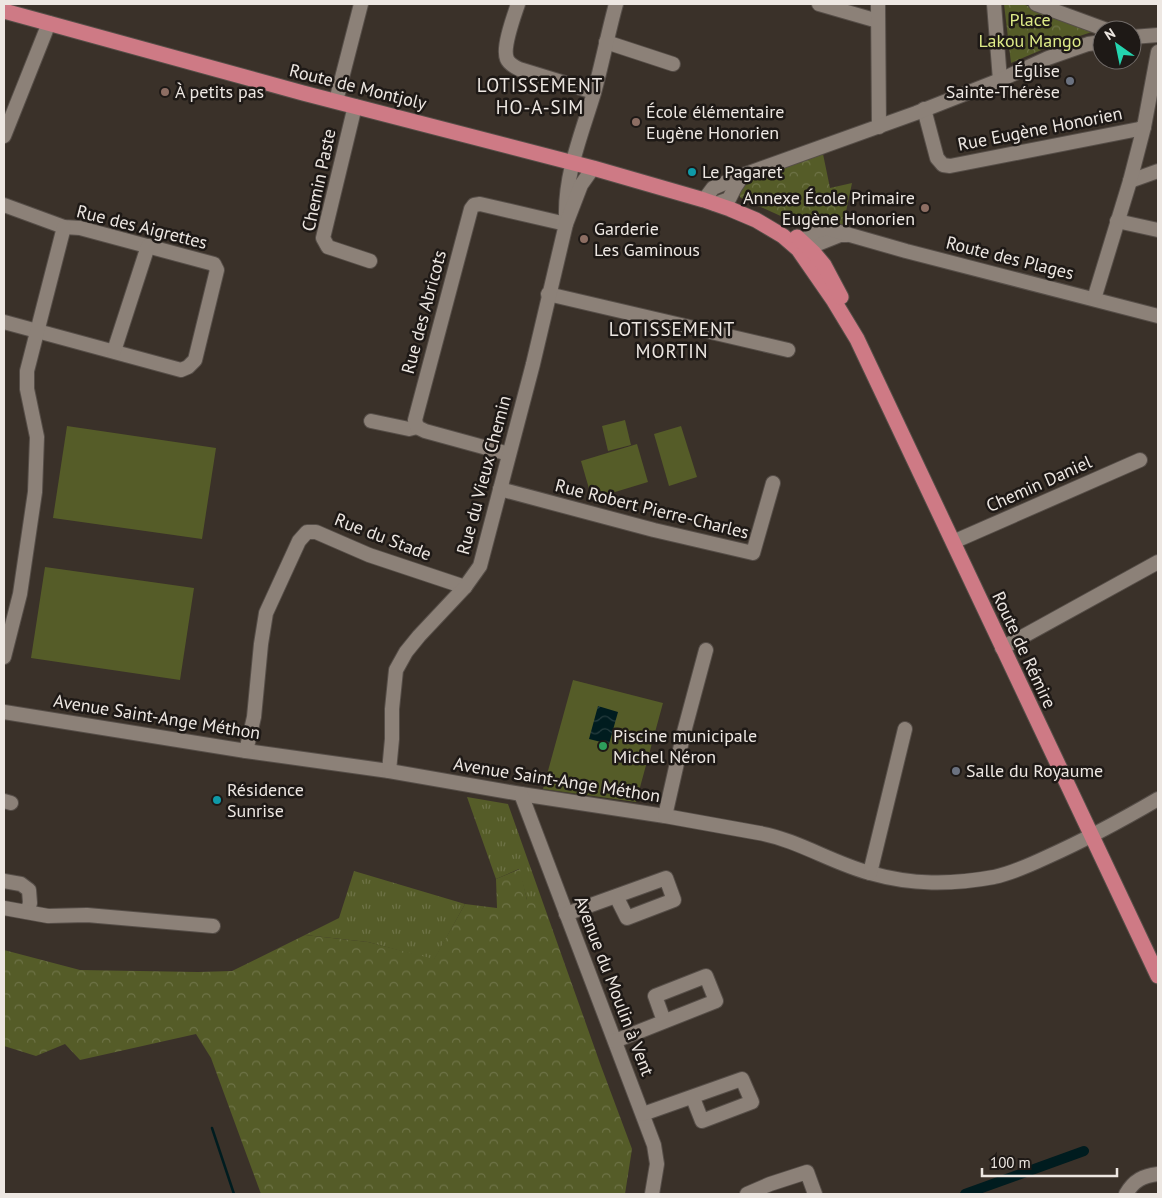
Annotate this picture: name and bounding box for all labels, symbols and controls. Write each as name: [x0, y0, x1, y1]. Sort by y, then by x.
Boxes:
park label: Place Lakou Mango: [979, 8, 1081, 52]
north arrow: [1092, 20, 1142, 70]
text: N: [1101, 24, 1119, 44]
street label: Route de Montjoly: [287, 58, 430, 115]
place label: Église Sainte-Thérèse: [946, 59, 1060, 103]
district label: LOTISSEMENT HO-A-SIM: [477, 73, 603, 119]
marker: Église Sainte-Thérèse: [1064, 75, 1076, 87]
place label: À petits pas: [175, 80, 264, 103]
marker: À petits pas: [159, 86, 171, 98]
place label: École élémentaire Eugène Honorien: [646, 100, 784, 144]
street label: Rue Eugène Honorien: [956, 101, 1124, 156]
marker: École élémentaire Eugène Honorien: [630, 116, 642, 128]
street label: Chemin Paste: [296, 126, 341, 233]
place label: Le Pagaret: [702, 160, 783, 183]
marker: Le Pagaret: [686, 166, 698, 178]
place label: Annexe École Primaire Eugène Honorien: [743, 186, 915, 230]
street label: Rue des Aigrettes: [74, 199, 210, 254]
marker: Annexe École Primaire Eugène Honorien: [919, 202, 931, 214]
place label: Garderie Les Gaminous: [594, 217, 700, 261]
street label: Route des Plages: [944, 231, 1076, 285]
marker: Garderie Les Gaminous: [578, 233, 590, 245]
street label: Rue des Abricots: [396, 248, 451, 376]
district label: LOTISSEMENT MORTIN: [609, 317, 735, 363]
street label: Rue du Vieux Chemin: [451, 393, 516, 557]
street label: Chemin Daniel: [982, 450, 1096, 517]
street label: Rue Robert Pierre-Charles: [553, 473, 752, 544]
street label: Rue du Stade: [332, 508, 435, 566]
street label: Route de Rémire: [987, 588, 1062, 712]
street label: Avenue Saint-Ange Méthon: [52, 689, 262, 744]
place label: Piscine municipale Michel Néron: [613, 724, 757, 768]
marker: Piscine municipale Michel Néron: [597, 740, 609, 752]
street label: Avenue Saint-Ange Méthon: [452, 752, 662, 807]
place label: Salle du Royaume: [966, 759, 1103, 782]
marker: Salle du Royaume: [950, 765, 962, 777]
place label: Résidence Sunrise: [227, 778, 304, 822]
marker: Résidence Sunrise: [211, 794, 223, 806]
street label: Avenue du Moulin à Vent: [570, 893, 659, 1079]
scale bar: [982, 1146, 1117, 1178]
text: 100 m: [990, 1153, 1031, 1172]

